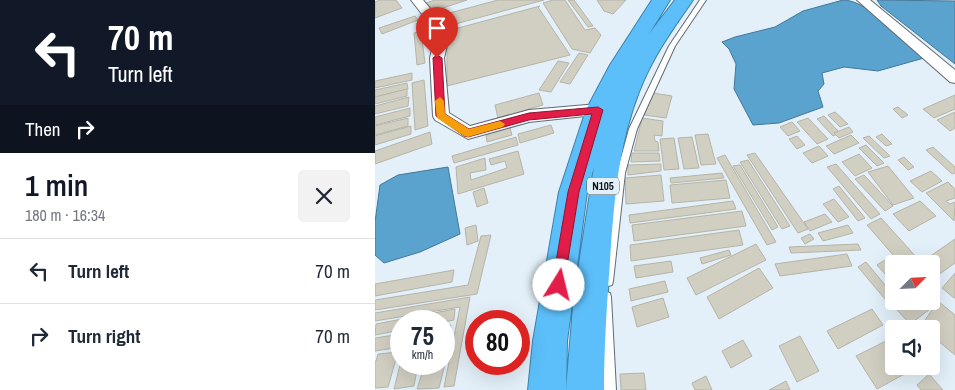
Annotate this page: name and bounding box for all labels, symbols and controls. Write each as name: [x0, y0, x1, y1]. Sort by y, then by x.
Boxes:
pin: [416, 7, 458, 58]
text: 70 m: [108, 14, 173, 61]
icon: arrive: [423, 14, 451, 42]
icon: left: [25, 20, 90, 85]
text: Turn left: [108, 59, 173, 89]
icon: right: [71, 115, 99, 143]
text: Then: [25, 116, 61, 142]
text: 1 min: [25, 165, 88, 205]
button: close: [298, 170, 350, 222]
road number: N105: [587, 178, 619, 195]
text: 180 m · 16:34: [25, 204, 105, 226]
north arrow: [885, 255, 940, 310]
map controls: [885, 255, 940, 375]
icon: left: [25, 257, 53, 285]
text: Turn left: [68, 258, 129, 284]
text: 70 m: [315, 258, 350, 284]
position arrow: [532, 258, 584, 310]
speed limit sign: 80: [465, 310, 530, 375]
text: 75: [411, 319, 434, 353]
button: sound: [885, 320, 940, 375]
icon: right: [25, 322, 53, 350]
text: Turn right: [68, 323, 140, 349]
text: 70 m: [315, 323, 350, 349]
text: km/h: [412, 347, 433, 363]

